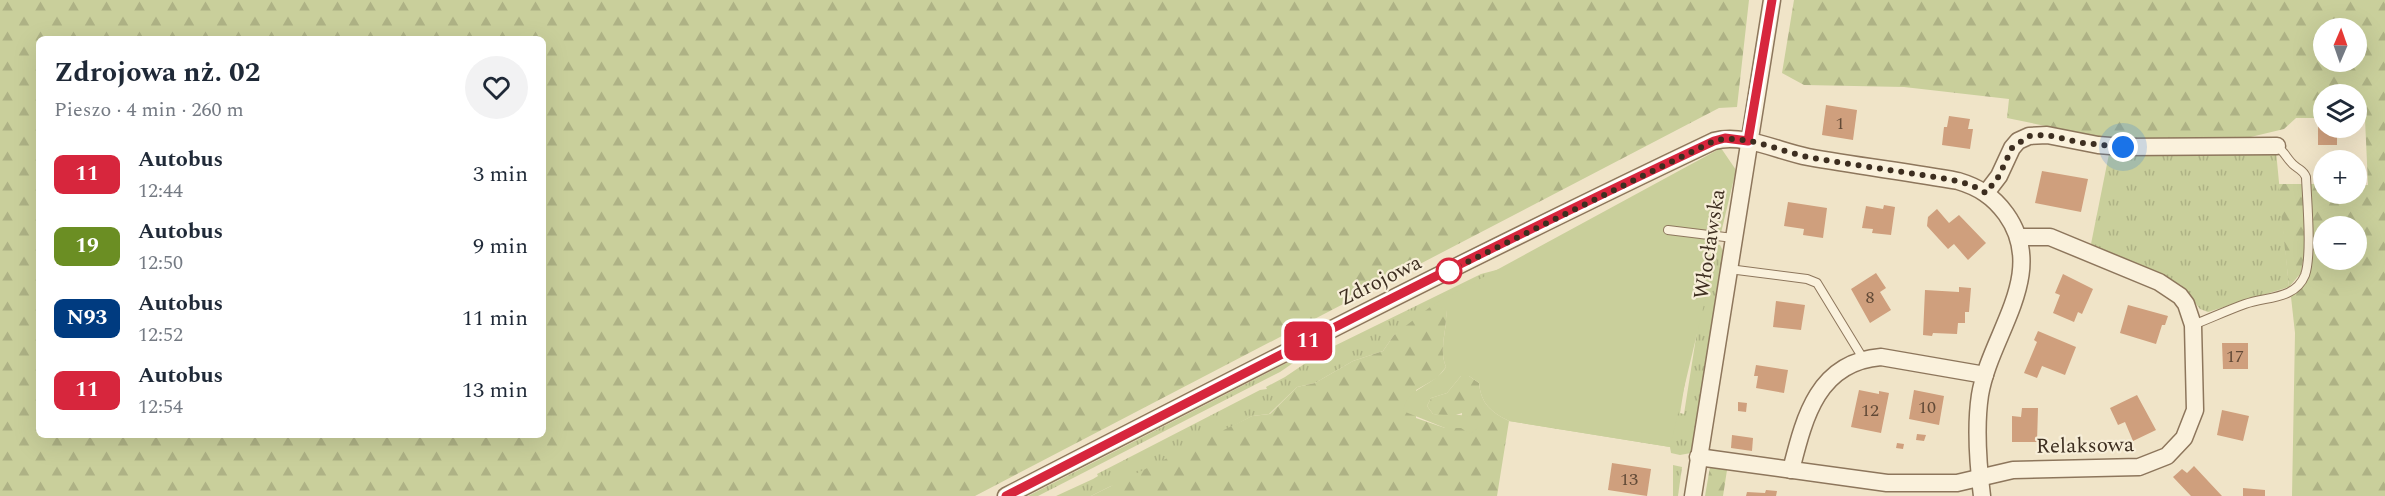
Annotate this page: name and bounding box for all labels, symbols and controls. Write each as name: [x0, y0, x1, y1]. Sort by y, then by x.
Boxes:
north arrow: [2313, 18, 2367, 72]
map controls: [2313, 18, 2367, 270]
text: Zdrojowa nż. 02: [54, 51, 261, 94]
button: heart: [465, 56, 528, 119]
button: layers: [2313, 84, 2367, 138]
text: Pieszo · 4 min · 260 m: [54, 95, 244, 125]
house number: 1: [1836, 110, 1845, 137]
your location: [2108, 132, 2138, 162]
text: Autobus: [138, 143, 223, 176]
button: +: [2313, 150, 2367, 204]
text: 11: [75, 158, 99, 190]
text: 3 min: [473, 158, 528, 191]
text: 12:44: [138, 176, 183, 206]
street label: Włocławska: [1685, 186, 1735, 302]
text: Autobus: [138, 215, 223, 248]
button: −: [2313, 216, 2367, 270]
text: 19: [75, 230, 99, 262]
text: 9 min: [473, 230, 528, 263]
street label: Zdrojowa: [1334, 247, 1428, 315]
text: 12:50: [138, 248, 183, 278]
unlabelled marker: [1436, 258, 1462, 284]
house number: 8: [1866, 284, 1875, 311]
text: Autobus: [138, 287, 223, 320]
text: N93: [67, 302, 107, 334]
text: 11 min: [462, 302, 528, 335]
text: 12:52: [138, 320, 183, 350]
line badge: 11: [1281, 322, 1335, 360]
text: 11: [1296, 325, 1320, 357]
house number: 17: [2226, 343, 2244, 370]
text: Autobus: [138, 359, 223, 392]
text: 11: [75, 374, 99, 406]
text: 13 min: [462, 374, 528, 407]
text: 12:54: [138, 392, 183, 422]
house number: 10: [1918, 394, 1936, 421]
house number: 12: [1861, 397, 1879, 424]
street label: Relaksowa: [2036, 429, 2135, 463]
house number: 13: [1620, 466, 1638, 493]

